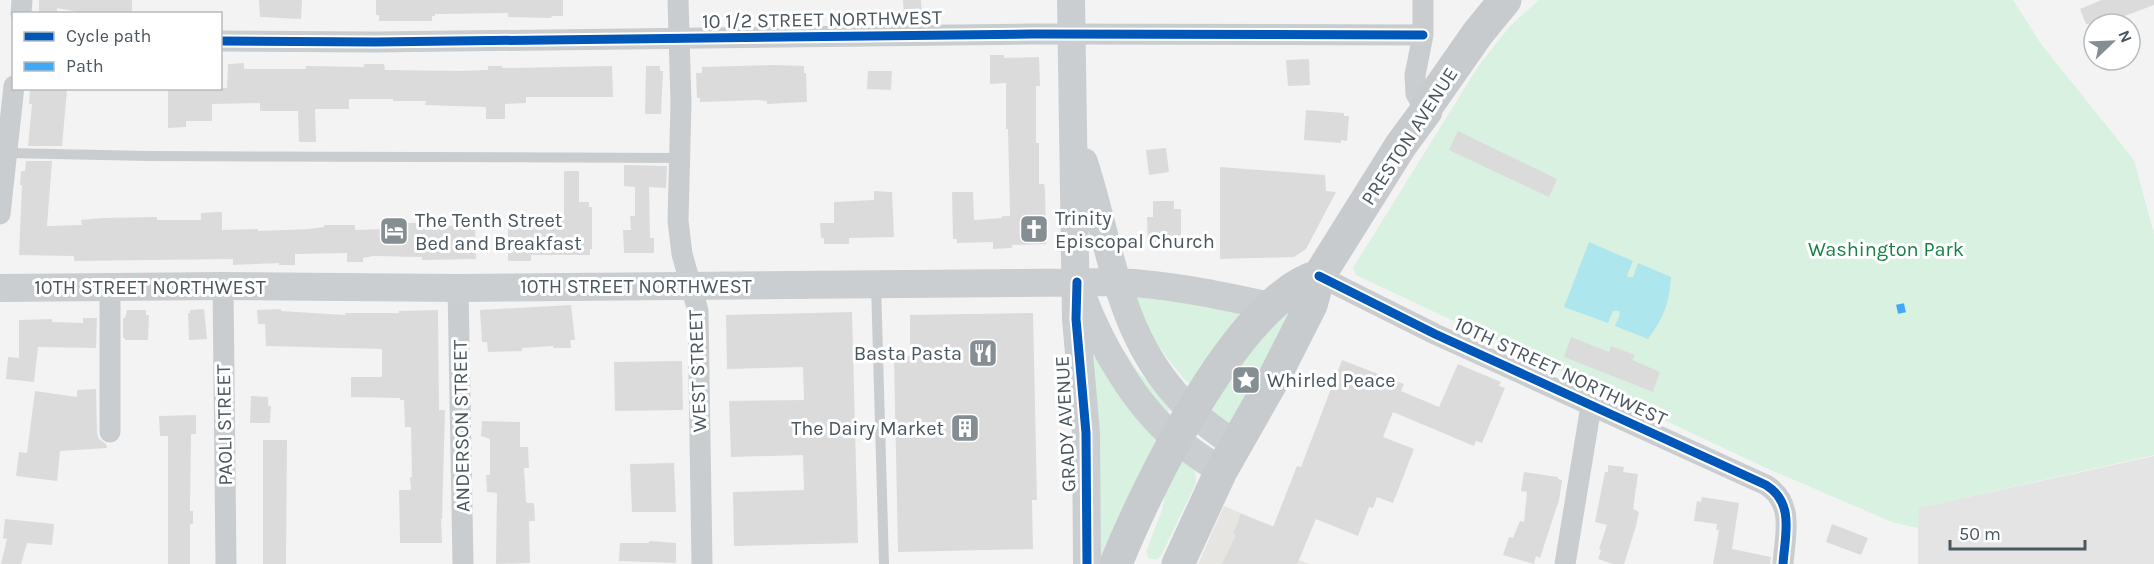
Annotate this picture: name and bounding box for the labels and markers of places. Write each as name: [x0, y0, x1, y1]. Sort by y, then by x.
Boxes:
place label: Trinity Episcopal Church: [1055, 207, 1215, 253]
place label: The Tenth Street Bed and Breakfast: [415, 209, 582, 255]
church icon: Trinity Episcopal Church: [1018, 213, 1050, 245]
hotel icon: The Tenth Street Bed and Breakfast: [378, 215, 410, 247]
restaurant icon: Basta Pasta: [967, 337, 999, 369]
place label: Basta Pasta: [854, 342, 962, 365]
place icon: Whirled Peace: [1230, 364, 1262, 396]
place label: Whirled Peace: [1267, 369, 1396, 392]
building icon: The Dairy Market: [949, 412, 981, 444]
place label: The Dairy Market: [791, 417, 944, 440]

